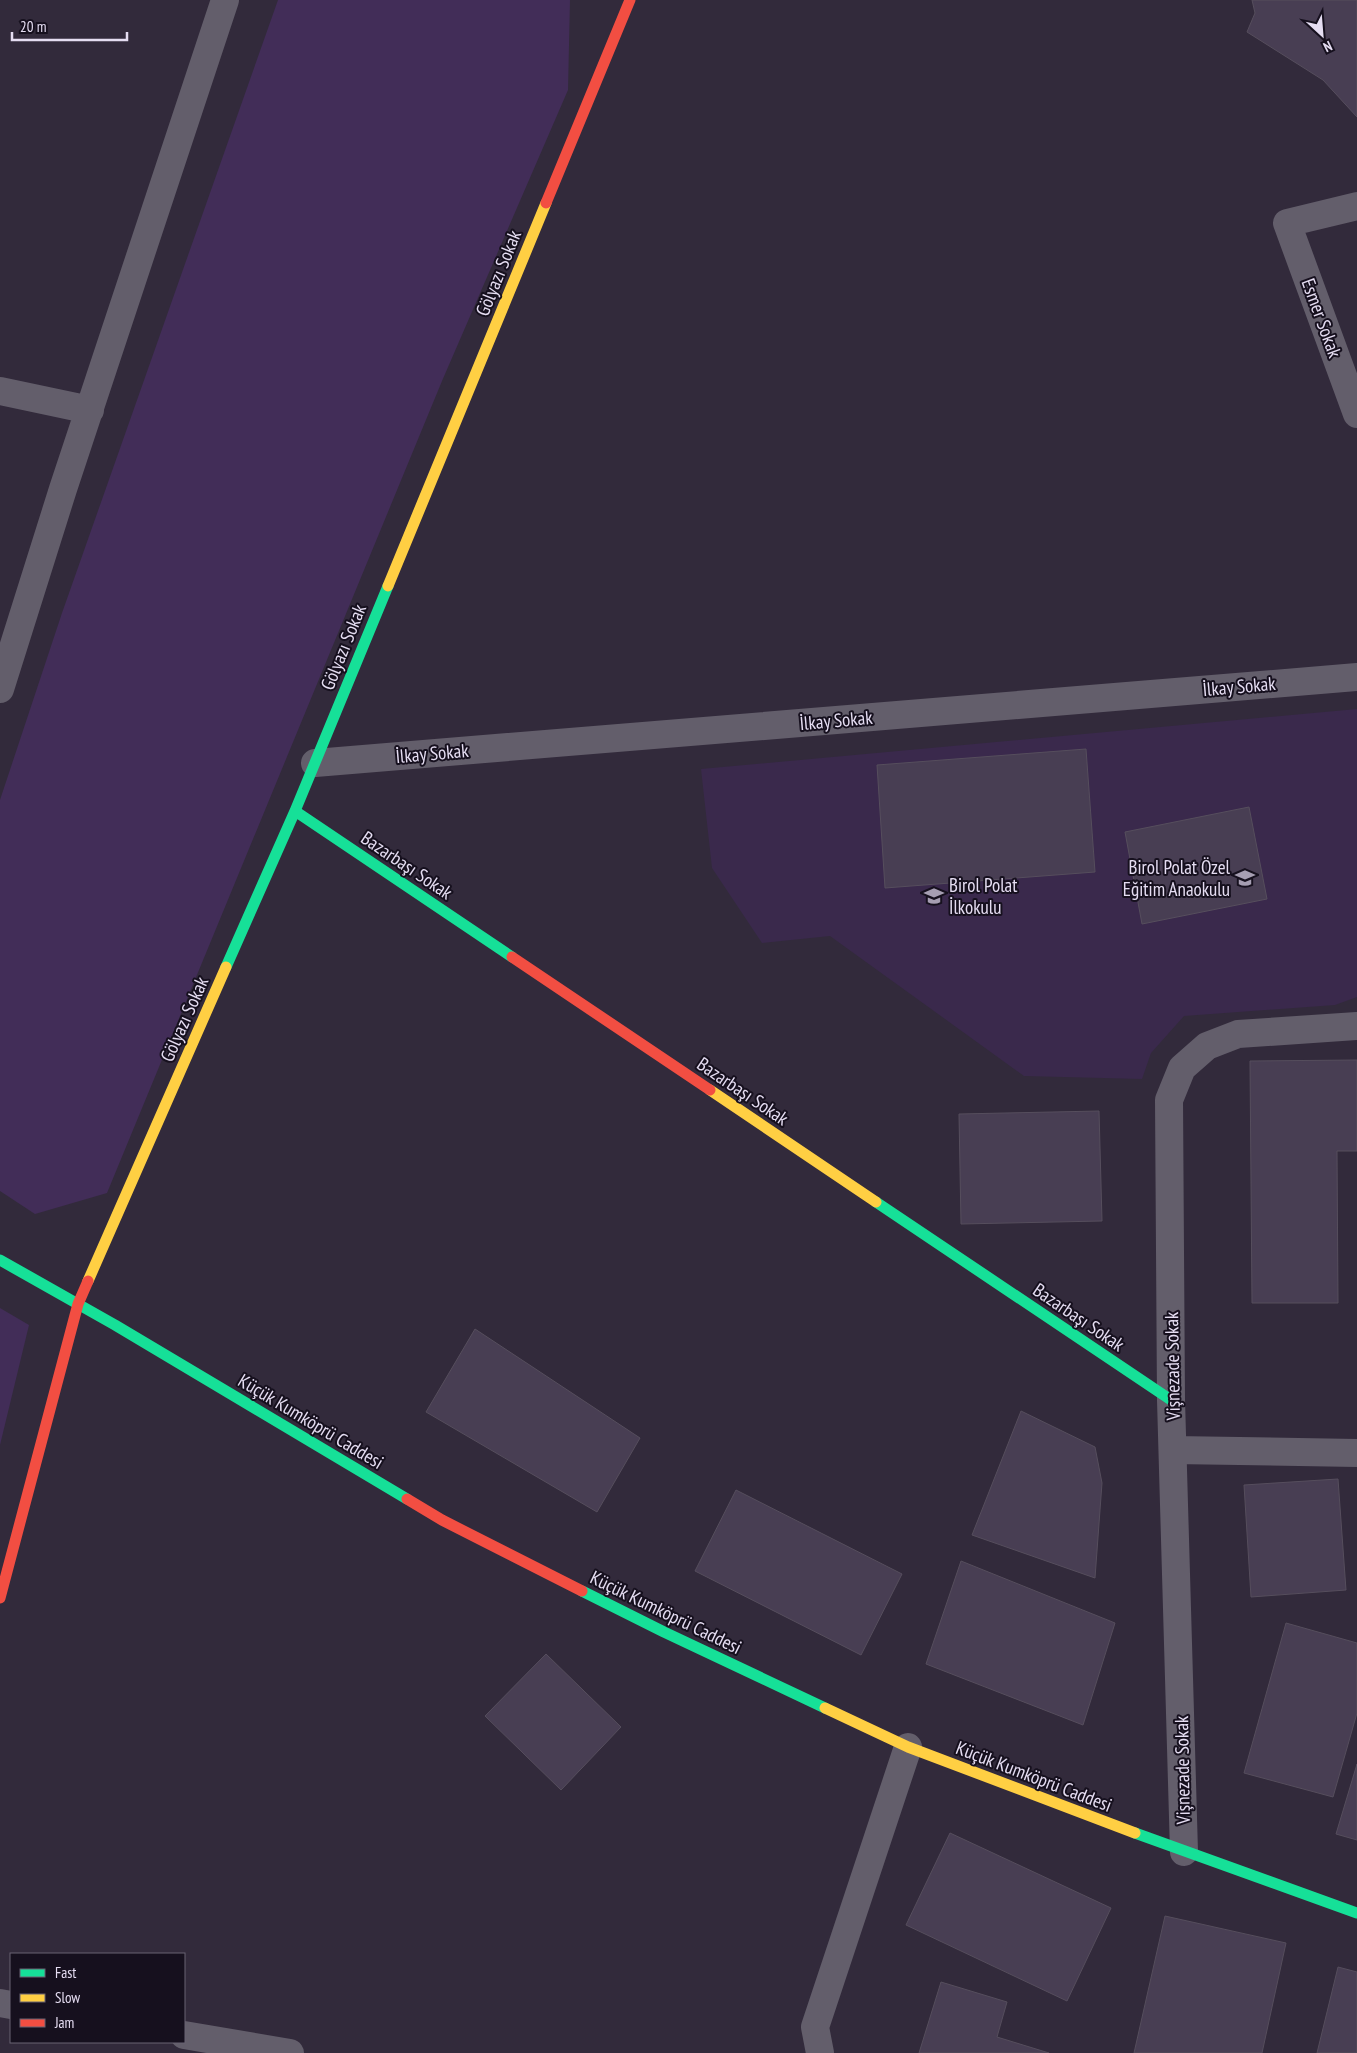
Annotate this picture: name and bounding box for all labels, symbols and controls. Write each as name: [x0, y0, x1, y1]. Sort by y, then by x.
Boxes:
scale bar: [12, 10, 128, 42]
north arrow: [1297, 10, 1347, 60]
text: 20 m: [20, 17, 46, 36]
text: N: [1320, 37, 1335, 56]
street label: Gölyazı Sokak: [470, 226, 526, 319]
street label: Esmer Sokak: [1297, 275, 1348, 362]
street label: Gölyazı Sokak: [315, 600, 371, 693]
street label: İlkay Sokak: [1202, 671, 1277, 701]
street label: İlkay Sokak: [799, 705, 874, 735]
street label: İlkay Sokak: [395, 738, 470, 768]
street label: Bazarbaşı Sokak: [357, 826, 458, 905]
place label: Birol Polat Özel Eğitim Anaokulu: [1123, 855, 1231, 901]
school or university icon: Birol Polat Özel Eğitim Anaokulu: [1234, 867, 1256, 889]
place label: Birol Polat İlkokulu: [949, 873, 1018, 919]
school or university icon: Birol Polat İlkokulu: [923, 885, 945, 907]
street label: Gölyazı Sokak: [155, 972, 214, 1065]
street label: Bazarbaşı Sokak: [693, 1052, 794, 1131]
street label: Bazarbaşı Sokak: [1029, 1278, 1130, 1357]
street label: Vişnezade Sokak: [1159, 1311, 1185, 1422]
street label: Küçük Kumköprü Caddesi: [234, 1368, 388, 1474]
street label: Küçük Kumköprü Caddesi: [587, 1565, 745, 1659]
street label: Vişnezade Sokak: [1169, 1715, 1195, 1826]
street label: Küçük Kumköprü Caddesi: [953, 1735, 1115, 1817]
legend: [10, 1953, 185, 2043]
text: Fast: [55, 1963, 76, 1982]
text: Slow: [55, 1988, 80, 2007]
text: Jam: [54, 2013, 74, 2032]

